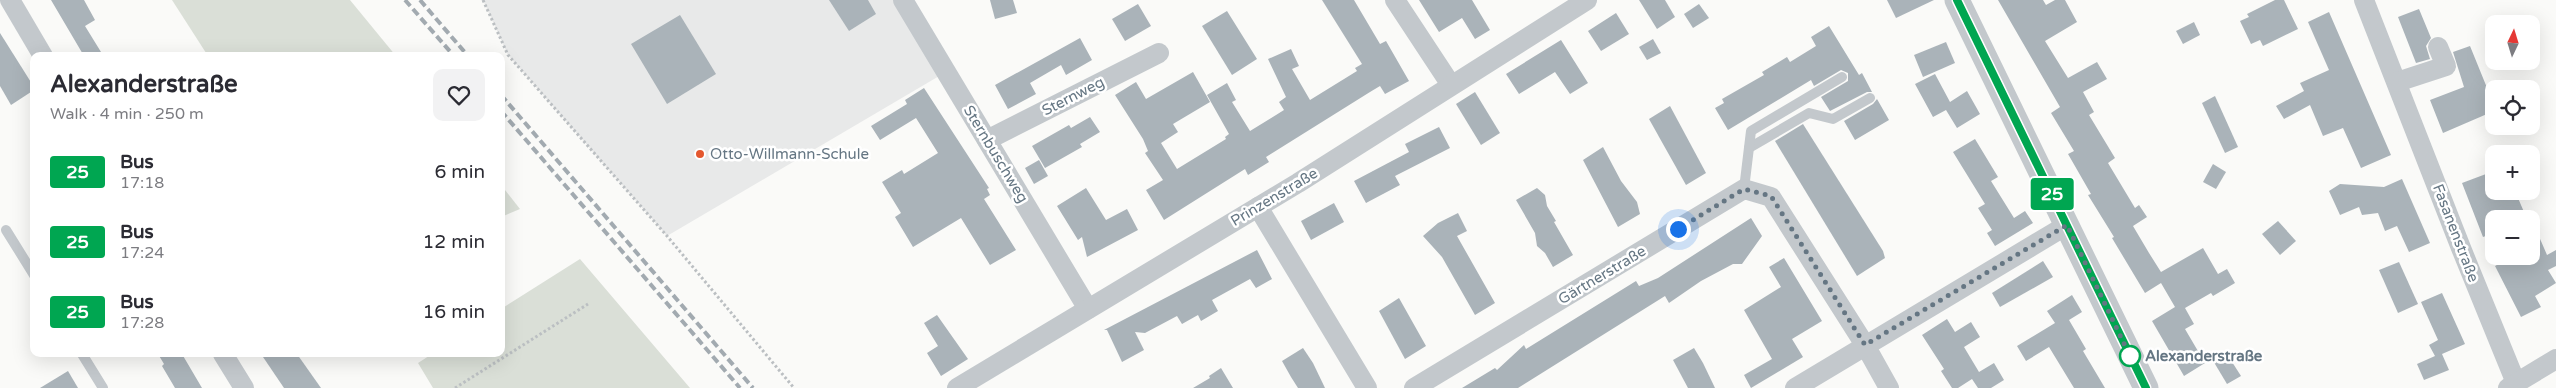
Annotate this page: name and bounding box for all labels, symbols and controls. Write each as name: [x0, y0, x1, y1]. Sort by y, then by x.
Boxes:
north arrow: [2485, 15, 2540, 70]
map controls: [2485, 15, 2540, 265]
button: heart: [433, 69, 485, 121]
text: Alexanderstraße: [50, 70, 238, 99]
street label: Sternweg: [1039, 73, 1107, 119]
button: locate: [2485, 80, 2540, 135]
street label: Sternbuschweg: [960, 102, 1032, 206]
text: Walk · 4 min · 250 m: [50, 104, 204, 124]
place label: Otto-Willmann-Schule: [710, 145, 869, 163]
button: +: [2485, 145, 2540, 200]
marker: Otto-Willmann-Schule: [694, 148, 706, 160]
text: Bus: [120, 151, 154, 173]
text: 25: [66, 161, 89, 183]
text: 6 min: [434, 161, 485, 183]
street label: Prinzenstraße: [1227, 164, 1321, 230]
text: 17:18: [120, 173, 164, 193]
line badge: 25: [2030, 178, 2074, 210]
street label: Fasanenstraße: [2429, 181, 2483, 285]
text: 25: [2041, 183, 2063, 205]
button: −: [2485, 210, 2540, 265]
your location: [1666, 217, 1691, 242]
text: Bus: [120, 221, 154, 243]
text: 25: [66, 231, 89, 253]
text: 12 min: [422, 231, 485, 253]
street label: Gärtnerstraße: [1555, 242, 1649, 308]
text: 17:24: [120, 243, 164, 263]
text: Bus: [120, 291, 154, 313]
text: 25: [66, 301, 89, 323]
text: 16 min: [422, 301, 485, 323]
text: 17:28: [120, 313, 164, 333]
marker: Alexanderstraße: [2119, 345, 2141, 367]
place label: Alexanderstraße: [2145, 347, 2263, 365]

